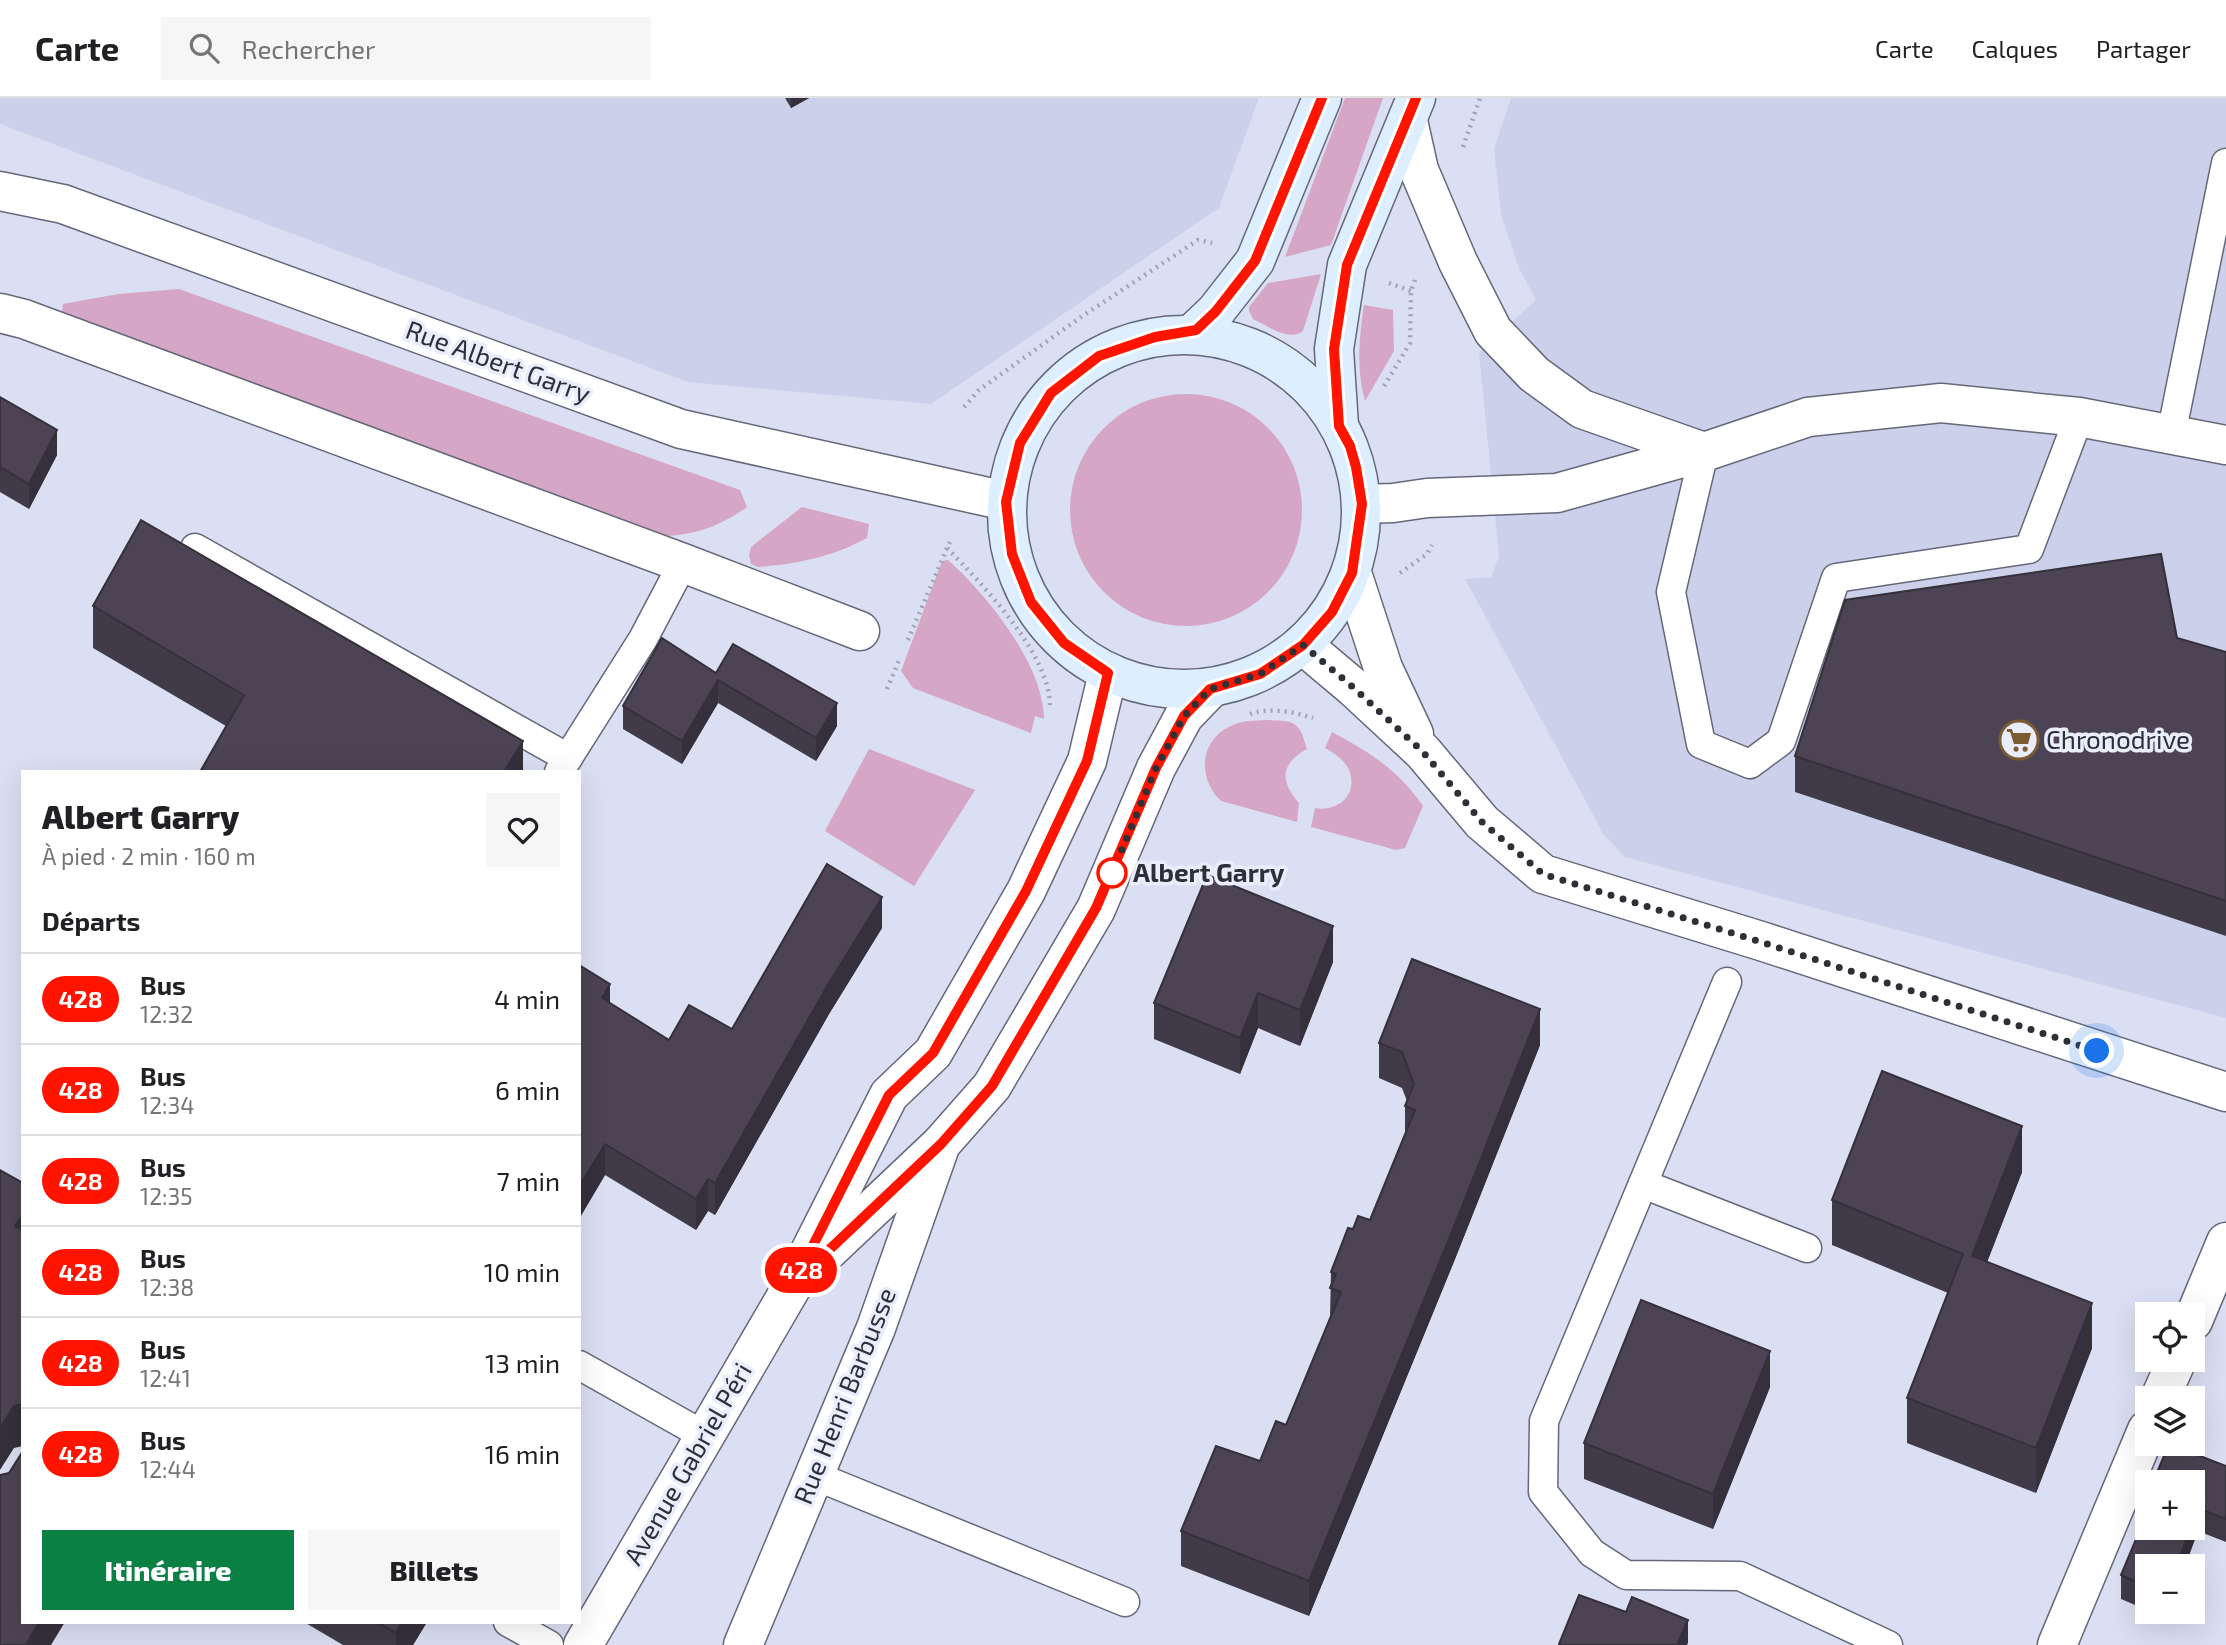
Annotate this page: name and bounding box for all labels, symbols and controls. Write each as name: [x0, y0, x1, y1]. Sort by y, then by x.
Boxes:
search box: [161, 17, 651, 80]
text: Carte: [35, 28, 119, 68]
icon: search: [185, 29, 223, 67]
text: Rechercher: [241, 33, 375, 64]
text: Carte: [1875, 34, 1934, 63]
text: Calques: [1972, 34, 2058, 63]
text: Partager: [2096, 34, 2191, 63]
street label: Rue Albert Garry: [402, 313, 595, 408]
supermarket icon: Chronodrive: [1998, 719, 2040, 761]
place label: Chronodrive: [2046, 723, 2190, 754]
button: heart: [486, 793, 560, 867]
text: Albert Garry: [42, 796, 239, 836]
text: À pied · 2 min · 160 m: [42, 842, 256, 870]
place label: Albert Garry: [1133, 856, 1285, 888]
marker: Albert Garry: [1097, 858, 1127, 888]
text: Départs: [42, 905, 140, 936]
text: Bus: [140, 969, 186, 1000]
text: 4 min: [494, 983, 560, 1014]
text: 428: [58, 984, 103, 1013]
text: 12:32: [140, 1000, 193, 1028]
your location: [2079, 1033, 2114, 1068]
text: Bus: [140, 1060, 186, 1091]
text: 6 min: [495, 1074, 560, 1105]
text: 428: [58, 1075, 103, 1104]
text: 12:34: [140, 1091, 194, 1119]
text: Bus: [140, 1151, 186, 1182]
text: 7 min: [497, 1165, 560, 1196]
text: 428: [58, 1166, 103, 1195]
text: 12:35: [140, 1182, 193, 1210]
text: Bus: [140, 1242, 186, 1273]
line badge: 428: [761, 1247, 841, 1293]
text: 428: [779, 1255, 823, 1284]
text: 10 min: [484, 1256, 560, 1287]
text: 428: [58, 1257, 103, 1286]
text: 12:38: [140, 1273, 194, 1301]
street label: Rue Henri Barbusse: [786, 1283, 901, 1508]
map controls: [2135, 1302, 2205, 1624]
button: locate: [2135, 1302, 2205, 1372]
text: Bus: [140, 1333, 186, 1364]
text: 13 min: [485, 1347, 560, 1378]
text: 428: [58, 1348, 103, 1377]
street label: Avenue Gabriel Péri: [616, 1357, 757, 1570]
text: 12:41: [140, 1364, 191, 1392]
button: layers: [2135, 1386, 2205, 1456]
text: Bus: [140, 1424, 186, 1455]
text: 16 min: [485, 1438, 560, 1469]
text: 428: [58, 1439, 103, 1468]
text: 12:44: [140, 1455, 196, 1483]
button: +: [2135, 1470, 2205, 1540]
button: Itinéraire: [42, 1530, 294, 1610]
button: Billets: [308, 1530, 560, 1610]
button: −: [2135, 1554, 2205, 1624]

